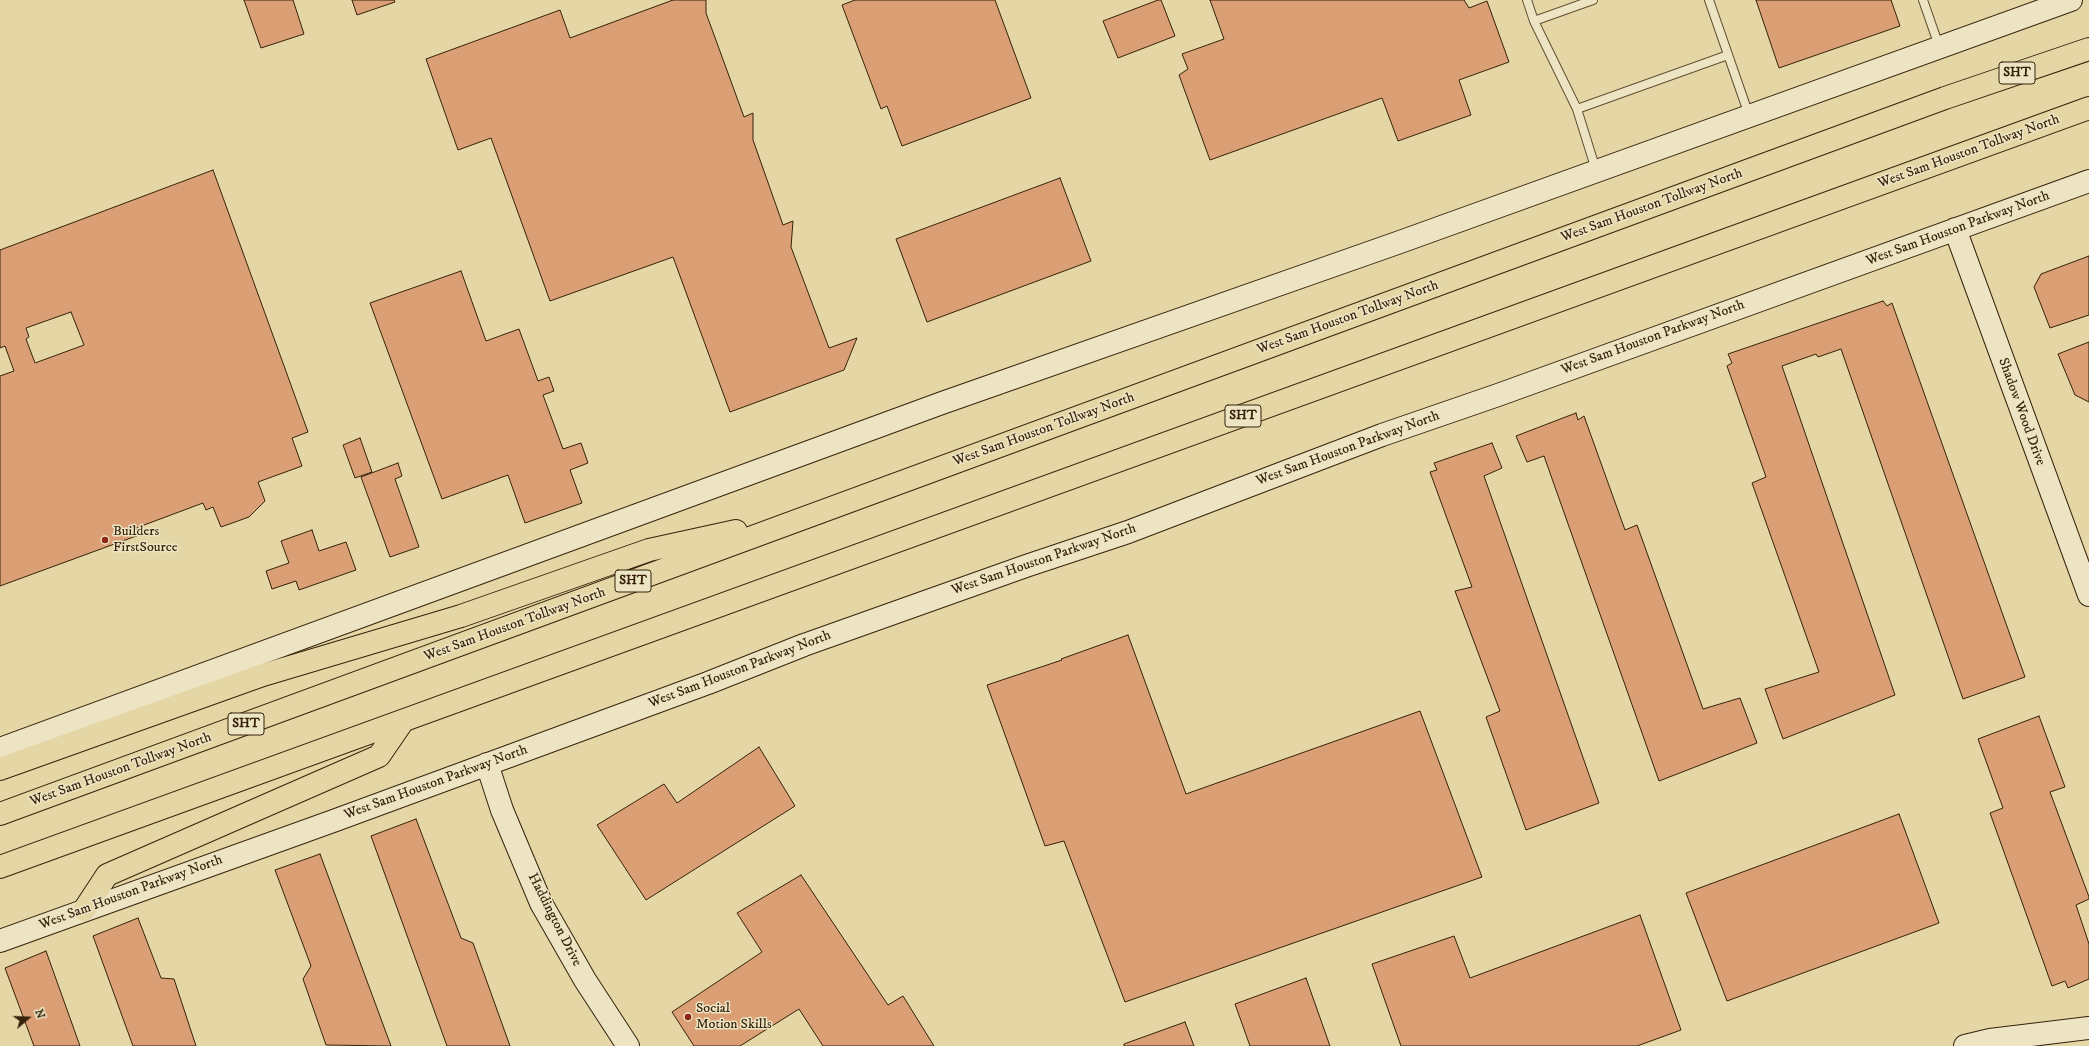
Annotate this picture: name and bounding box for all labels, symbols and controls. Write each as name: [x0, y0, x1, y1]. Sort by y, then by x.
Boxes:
road number: SHT: [1999, 62, 2035, 84]
street label: West Sam Houston Tollway North: [1876, 111, 2062, 193]
street label: West Sam Houston Tollway North: [1559, 165, 1745, 247]
street label: West Sam Houston Parkway North: [1864, 188, 2052, 270]
street label: West Sam Houston Tollway North: [1255, 277, 1441, 359]
street label: West Sam Houston Parkway North: [1559, 297, 1747, 379]
street label: Shadow Wood Drive: [1994, 356, 2048, 468]
street label: West Sam Houston Tollway North: [951, 389, 1137, 471]
road number: SHT: [1225, 405, 1261, 427]
street label: West Sam Houston Parkway North: [1254, 408, 1442, 490]
street label: West Sam Houston Parkway North: [950, 520, 1138, 600]
place label: Builders FirstSource: [113, 524, 177, 556]
marker: Builders FirstSource: [100, 535, 110, 545]
road number: SHT: [615, 570, 651, 592]
street label: West Sam Houston Tollway North: [422, 584, 608, 666]
street label: West Sam Houston Parkway North: [646, 627, 834, 713]
road number: SHT: [228, 713, 264, 735]
street label: West Sam Houston Tollway North: [28, 729, 214, 811]
street label: West Sam Houston Parkway North: [342, 742, 530, 824]
street label: West Sam Houston Parkway North: [37, 852, 225, 934]
street label: Haddington Drive: [523, 871, 585, 969]
north arrow: [8, 998, 48, 1038]
place label: Social Motion Skills: [696, 1001, 772, 1034]
text: N: [31, 1008, 47, 1021]
marker: Social Motion Skills: [683, 1012, 693, 1022]

